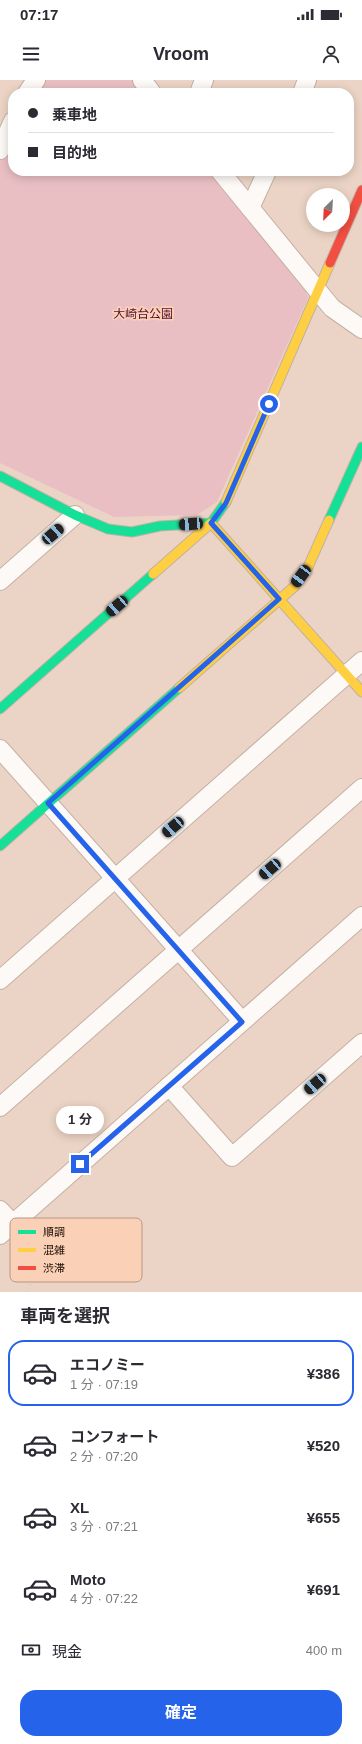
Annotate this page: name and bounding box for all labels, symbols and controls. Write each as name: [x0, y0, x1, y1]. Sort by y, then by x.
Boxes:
text: 07:17: [20, 6, 58, 23]
icon: menu: [20, 43, 42, 65]
icon: person: [320, 43, 342, 65]
text: Vroom: [153, 44, 209, 64]
text: 乗車地: [52, 106, 97, 123]
text: 目的地: [52, 144, 97, 161]
north arrow: [306, 188, 350, 232]
map controls: [306, 188, 350, 232]
park label: 大崎台公園: [113, 307, 173, 321]
route start: [260, 395, 278, 413]
car: [179, 517, 203, 531]
car: [40, 522, 66, 546]
car: [289, 563, 313, 589]
car: [104, 594, 130, 618]
car: [160, 815, 186, 839]
car: [257, 857, 283, 881]
car: [302, 1072, 328, 1096]
callout: 1 分: [56, 1106, 104, 1134]
text: 1 分: [68, 1112, 92, 1127]
route end: [71, 1155, 89, 1173]
legend: [10, 1218, 142, 1282]
text: 順調: [43, 1226, 65, 1238]
text: 混雑: [43, 1244, 65, 1256]
text: 渋滞: [43, 1262, 65, 1274]
text: 車両を選択: [20, 1306, 110, 1326]
icon: car: [22, 1355, 58, 1391]
text: エコノミー: [70, 1356, 145, 1373]
text: ¥386: [307, 1365, 340, 1382]
text: 1 分 · 07:19: [70, 1377, 138, 1392]
icon: car: [22, 1427, 58, 1463]
text: コンフォート: [70, 1428, 160, 1445]
text: ¥520: [307, 1437, 340, 1454]
text: 2 分 · 07:20: [70, 1449, 138, 1464]
icon: car: [22, 1499, 58, 1535]
text: XL: [70, 1499, 89, 1516]
text: ¥655: [307, 1509, 340, 1526]
text: 3 分 · 07:21: [70, 1519, 138, 1534]
icon: car: [22, 1571, 58, 1607]
text: Moto: [70, 1571, 106, 1588]
text: ¥691: [307, 1581, 340, 1598]
text: 4 分 · 07:22: [70, 1591, 138, 1606]
icon: cash: [20, 1639, 42, 1661]
text: 現金: [52, 1643, 82, 1660]
text: 400 m: [306, 1643, 342, 1658]
button: 確定: [20, 1690, 342, 1736]

